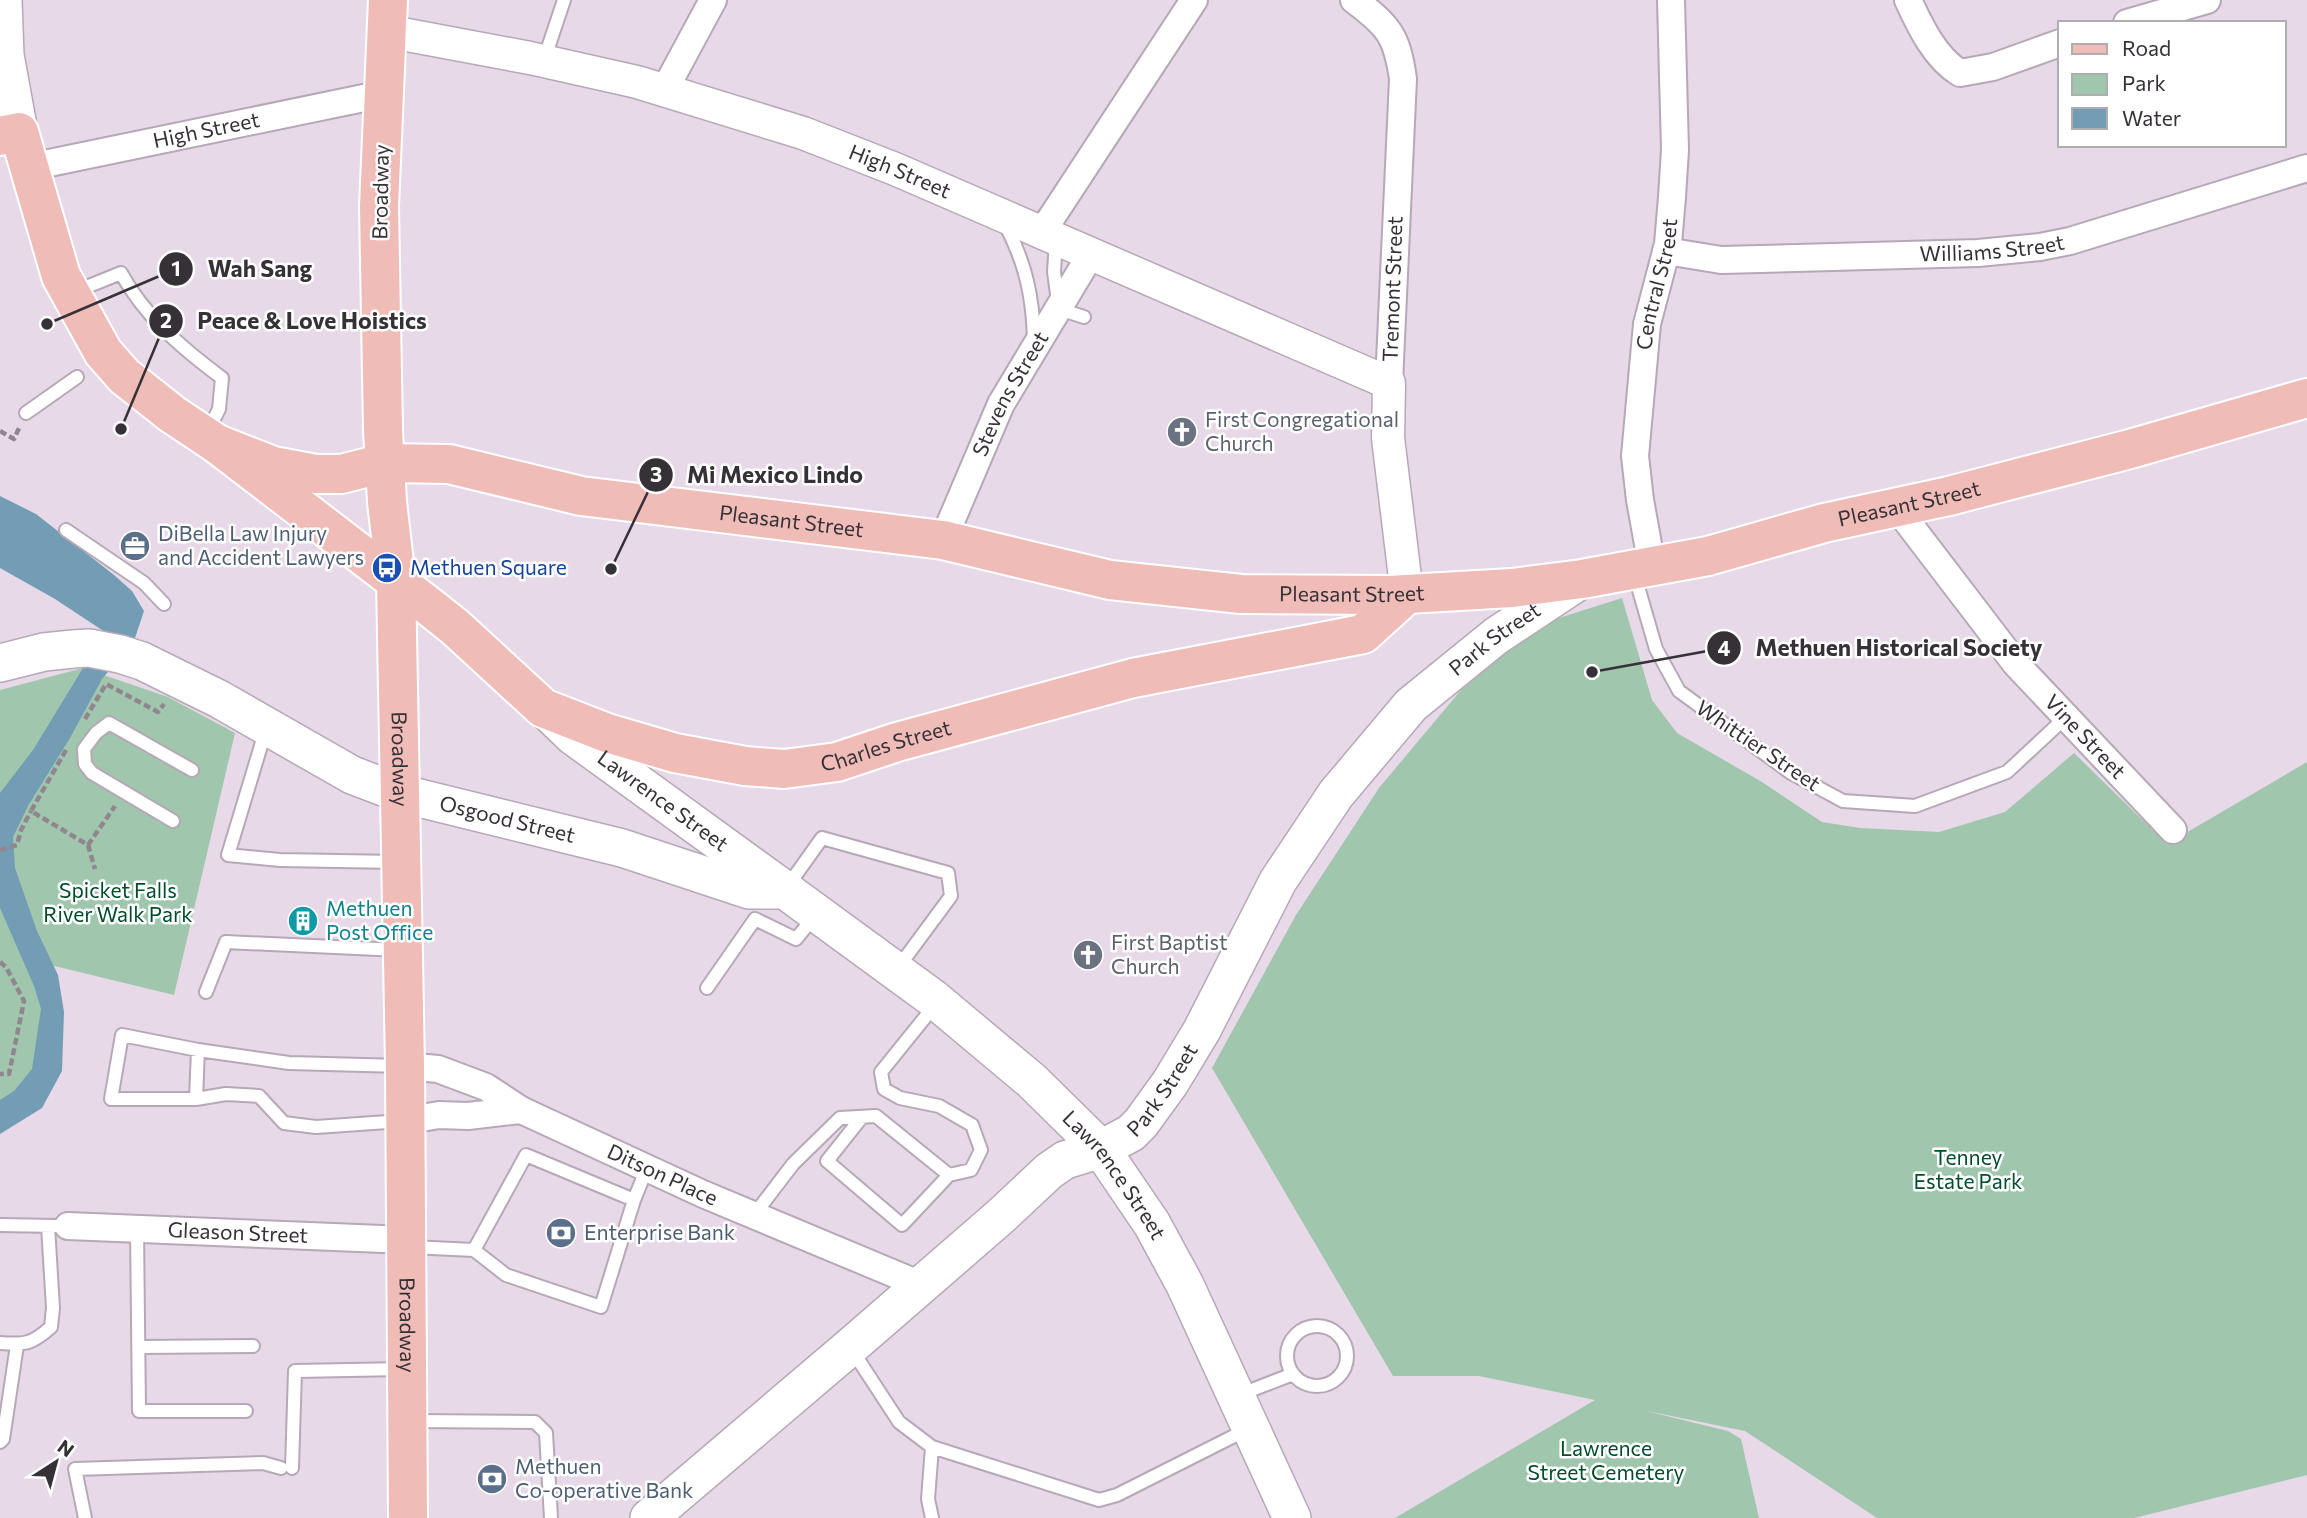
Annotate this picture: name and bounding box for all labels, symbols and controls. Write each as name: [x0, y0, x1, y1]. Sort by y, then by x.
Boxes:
legend: [2058, 21, 2286, 147]
text: Road: [2122, 35, 2171, 60]
text: Park: [2122, 70, 2166, 95]
text: Water: [2122, 105, 2181, 130]
street label: High Street: [151, 106, 261, 152]
street label: High Street: [846, 138, 955, 203]
street label: Broadway: [366, 144, 393, 240]
street label: Tremont Street: [1376, 216, 1407, 362]
street label: Central Street: [1631, 217, 1681, 351]
street label: Williams Street: [1919, 228, 2066, 266]
callout: Wah Sang: [159, 247, 326, 291]
text: Wah Sang: [208, 254, 313, 282]
text: 1: [171, 255, 181, 280]
callout: Peace & Love Hoistics: [148, 299, 441, 343]
text: Peace & Love Hoistics: [197, 306, 427, 334]
text: 2: [160, 307, 172, 332]
street label: Stevens Street: [966, 326, 1053, 460]
place label: First Congregational Church: [1205, 406, 1399, 455]
church icon: First Congregational Church: [1165, 415, 1199, 449]
callout: Mi Mexico Lindo: [638, 453, 877, 497]
text: Mi Mexico Lindo: [687, 460, 863, 488]
text: 3: [650, 461, 662, 486]
street label: Pleasant Street: [1835, 474, 1983, 531]
street label: Pleasant Street: [718, 499, 865, 541]
place label: DiBella Law Injury and Accident Lawyers: [158, 520, 364, 569]
office icon: DiBella Law Injury and Accident Lawyers: [118, 529, 152, 563]
bus stop icon: Methuen Square: [370, 551, 404, 585]
place label: Methuen Square: [410, 554, 567, 579]
street label: Pleasant Street: [1279, 579, 1425, 606]
street label: Park Street: [1443, 596, 1544, 680]
callout: Methuen Historical Society: [1706, 626, 2056, 670]
text: Methuen Historical Society: [1756, 633, 2043, 661]
text: 4: [1718, 635, 1731, 660]
street label: Vine Street: [2040, 689, 2132, 783]
street label: Whittier Street: [1692, 694, 1826, 795]
street label: Broadway: [387, 711, 414, 807]
street label: Charles Street: [819, 714, 954, 775]
street label: Lawrence Street: [593, 744, 734, 856]
street label: Osgood Street: [437, 789, 578, 847]
park label: Spicket Falls River Walk Park: [43, 877, 193, 926]
place label: Methuen Post Office: [326, 895, 433, 944]
building icon: Methuen Post Office: [286, 904, 320, 938]
place label: First Baptist Church: [1111, 929, 1228, 978]
church icon: First Baptist Church: [1071, 938, 1105, 972]
street label: Park Street: [1121, 1039, 1202, 1141]
street label: Lawrence Street: [1058, 1105, 1172, 1243]
street label: Ditson Place: [604, 1138, 722, 1210]
park label: Tenney Estate Park: [1914, 1144, 2023, 1193]
street label: Gleason Street: [167, 1216, 309, 1247]
bank icon: Enterprise Bank: [544, 1216, 578, 1250]
place label: Enterprise Bank: [584, 1219, 735, 1244]
street label: Broadway: [395, 1277, 421, 1373]
north arrow: [21, 1427, 91, 1497]
text: N: [54, 1434, 79, 1461]
park label: Lawrence Street Cemetery: [1528, 1435, 1685, 1484]
place label: Methuen Co-operative Bank: [515, 1453, 693, 1502]
bank icon: Methuen Co-operative Bank: [475, 1462, 509, 1496]

